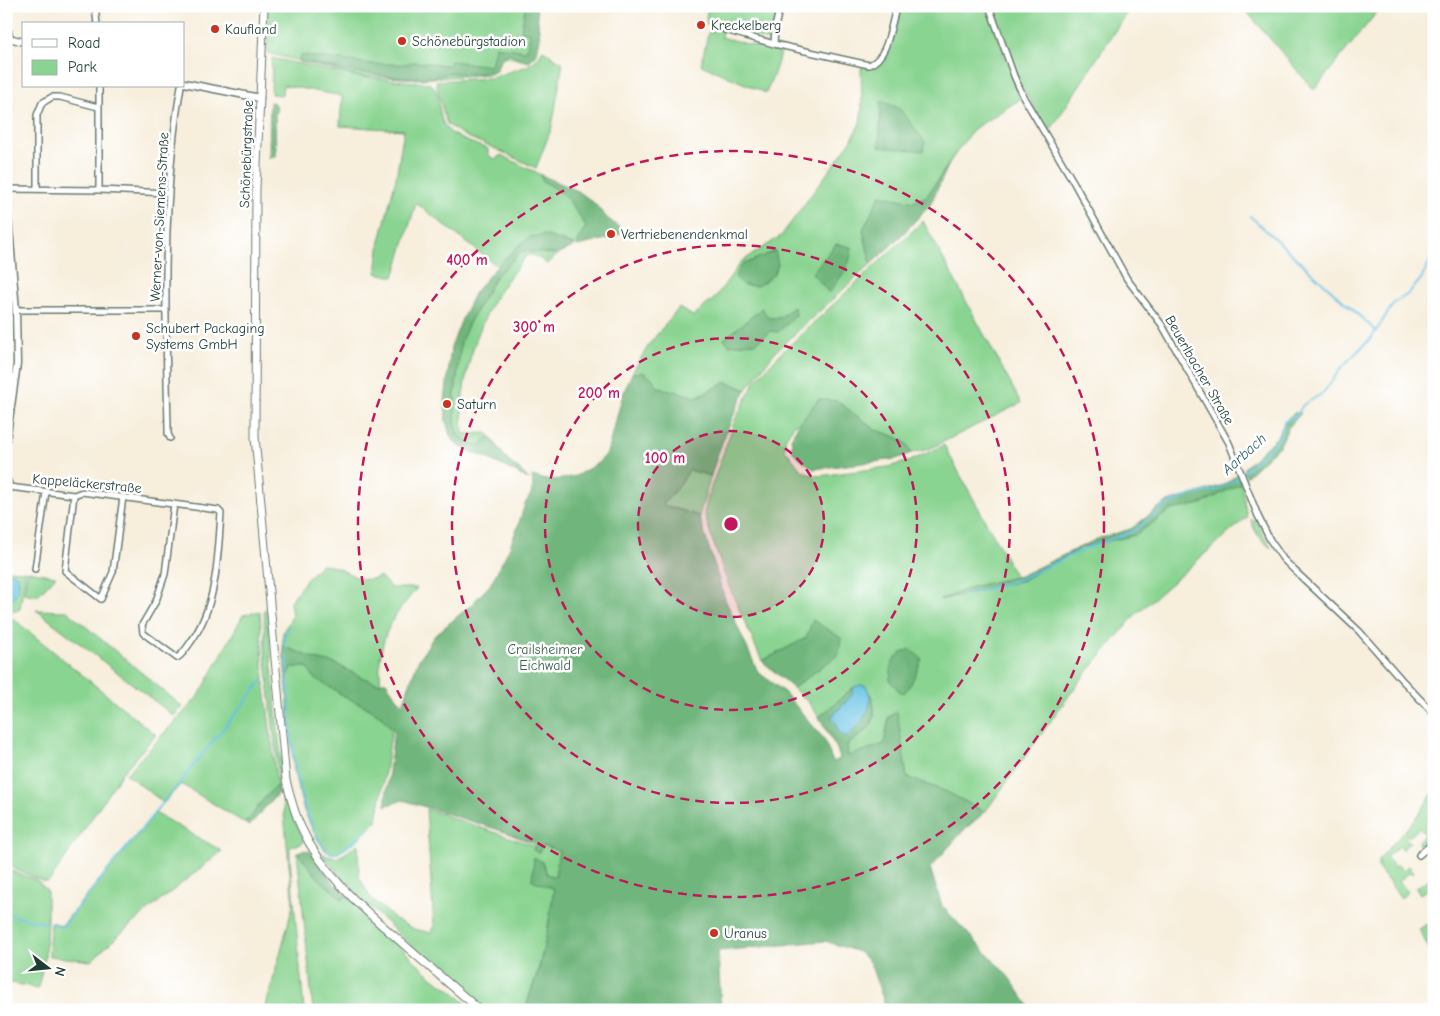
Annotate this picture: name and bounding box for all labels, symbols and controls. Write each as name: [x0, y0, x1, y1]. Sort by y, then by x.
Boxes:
place label: Kreckelberg: [711, 17, 782, 34]
marker: Kreckelberg: [695, 19, 707, 31]
place label: Kaufland: [225, 21, 277, 38]
legend: [22, 22, 185, 88]
marker: Kaufland: [209, 23, 221, 35]
place label: Schönebürgstadion: [412, 33, 526, 50]
text: Road: [68, 34, 100, 52]
marker: Schönebürgstadion: [396, 35, 408, 47]
text: Park: [68, 58, 97, 76]
street label: Schönebürgstraße: [236, 100, 257, 208]
street label: Werner-von-Siemens-Straße: [147, 132, 172, 302]
place label: Vertriebenendenkmal: [621, 226, 748, 243]
marker: Vertriebenendenkmal: [605, 228, 617, 240]
text: 400 m: [446, 251, 488, 269]
street label: Beuerlbacher Straße: [1161, 313, 1238, 428]
text: 300 m: [513, 318, 555, 336]
place label: Schubert Packaging Systems GmbH: [146, 320, 265, 353]
marker: Schubert Packaging Systems GmbH: [130, 330, 142, 342]
text: 200 m: [578, 384, 620, 402]
place label: Saturn: [457, 396, 496, 413]
marker: Saturn: [441, 398, 453, 410]
water label: Aarbach: [1217, 429, 1270, 479]
text: 100 m: [645, 449, 685, 467]
street label: Kappeläckerstraße: [32, 470, 142, 497]
centre of rings: [722, 515, 740, 533]
park label: Crailsheimer Eichwald: [507, 641, 583, 674]
place label: Uranus: [724, 925, 767, 942]
marker: Uranus: [708, 927, 720, 939]
north arrow: [22, 944, 72, 994]
text: N: [51, 965, 69, 978]

